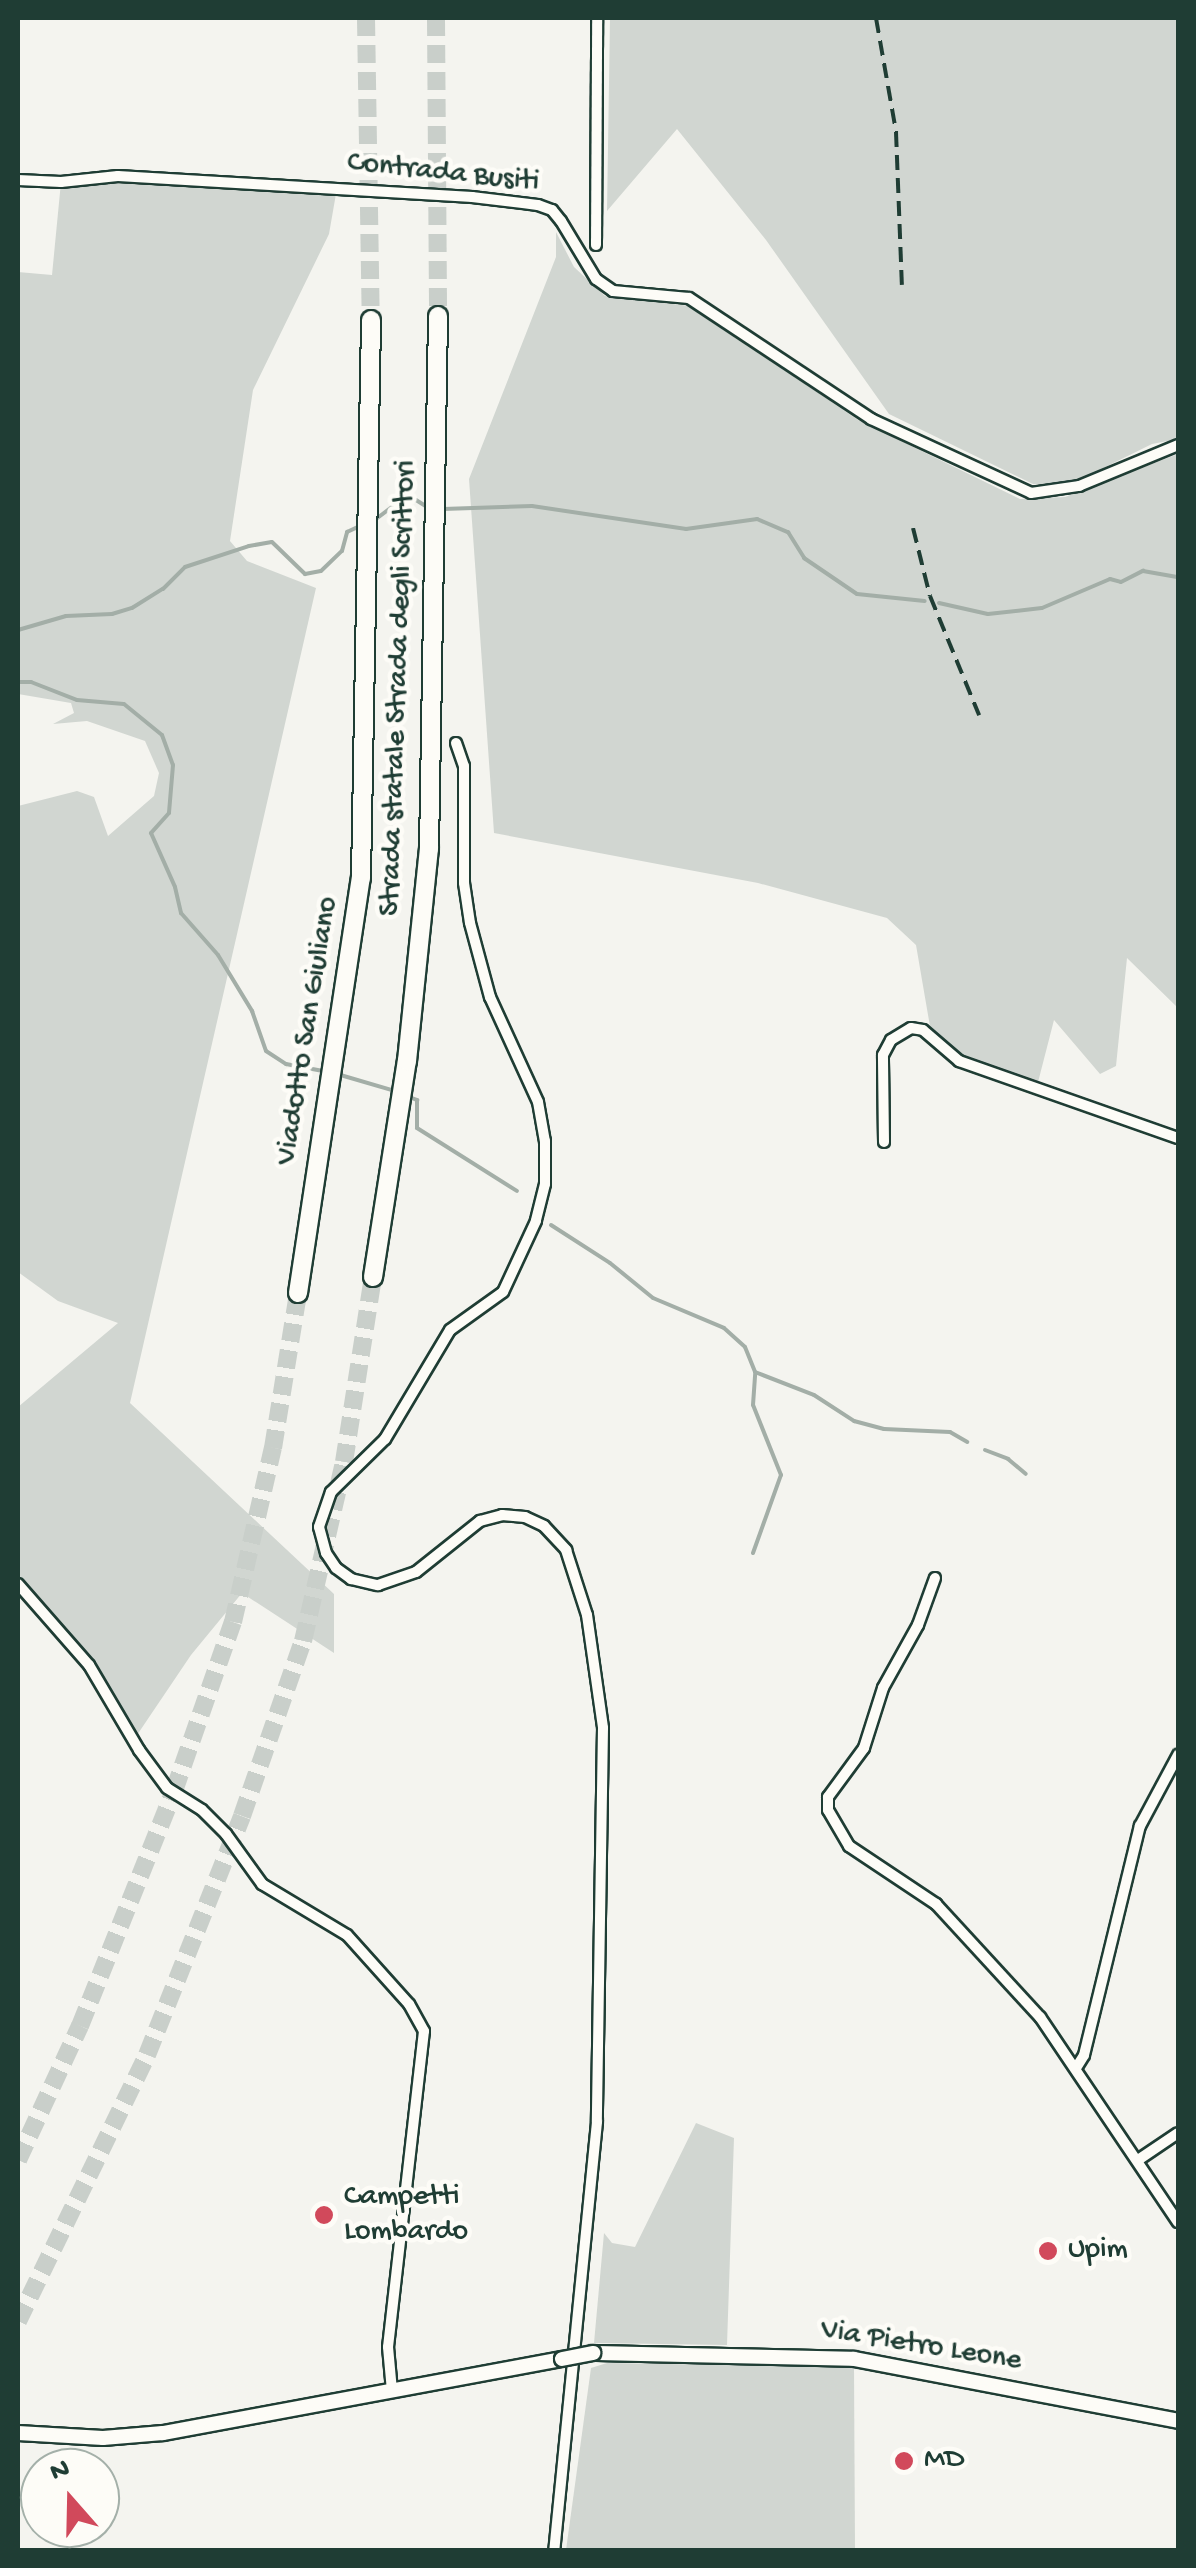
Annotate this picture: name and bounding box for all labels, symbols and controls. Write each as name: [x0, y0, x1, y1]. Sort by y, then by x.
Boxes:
street label: Contrada Busiti: [345, 146, 541, 202]
street label: Strada statale Strada degli Scrittori: [374, 459, 426, 917]
street label: Viadotto San Giuliano: [270, 894, 348, 1168]
place label: Campetti Lombardo: [344, 2180, 468, 2250]
marker: Campetti Lombardo: [313, 2204, 335, 2226]
place label: Upim: [1068, 2233, 1128, 2269]
marker: Upim: [1037, 2240, 1059, 2262]
street label: Via Pietro Leone: [818, 2313, 1024, 2381]
place label: MD: [924, 2443, 964, 2479]
north arrow: [20, 2448, 120, 2548]
marker: MD: [893, 2450, 915, 2472]
text: N: [46, 2453, 74, 2490]

